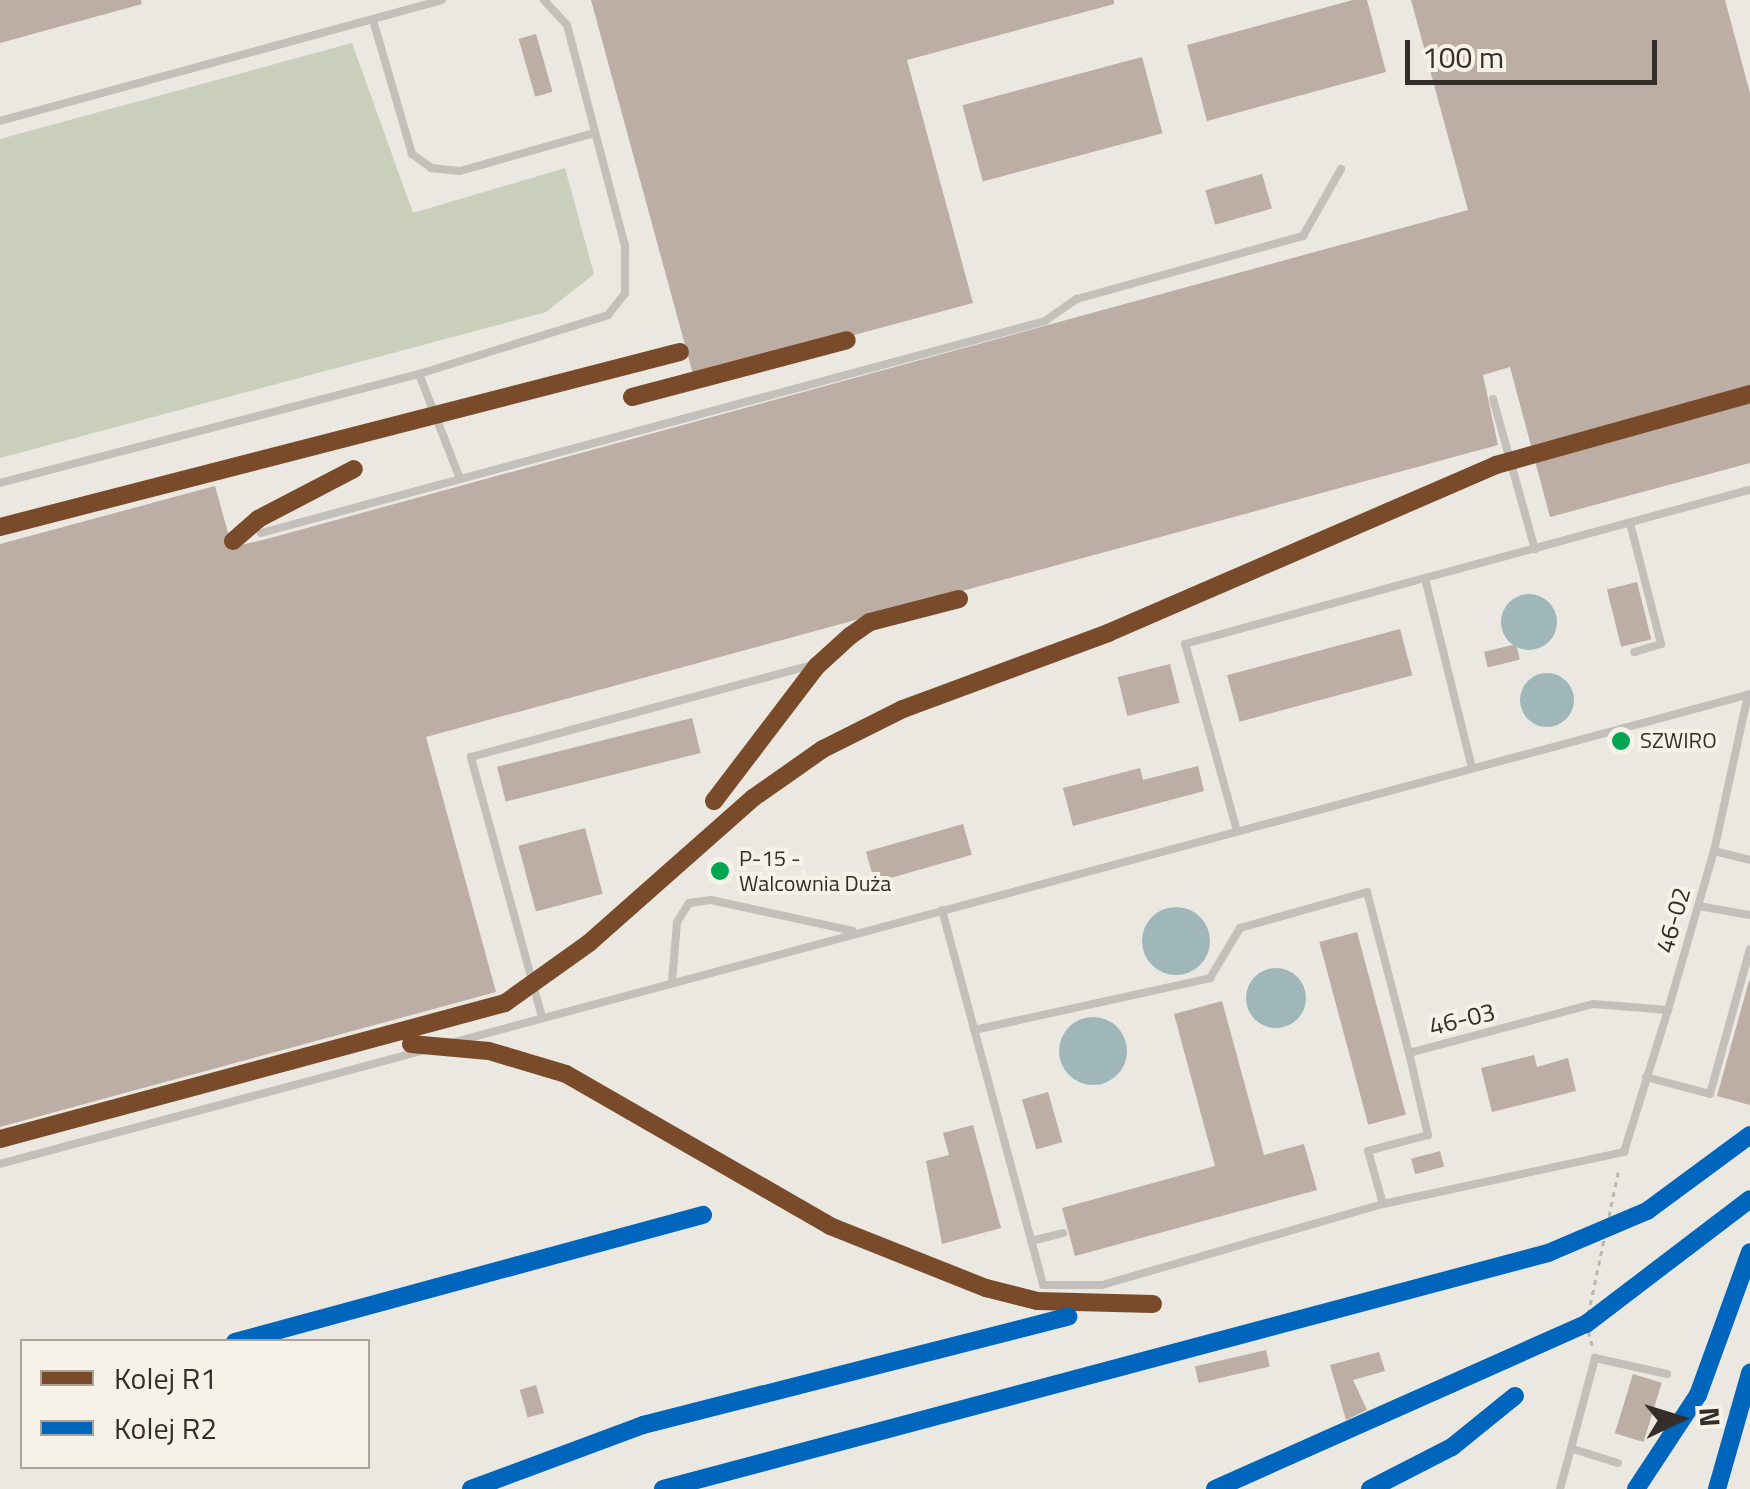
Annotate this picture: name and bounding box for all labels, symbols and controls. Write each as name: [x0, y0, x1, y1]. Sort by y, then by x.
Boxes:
scale bar: [1410, 20, 1662, 82]
text: 100 m: [1422, 34, 1504, 80]
place label: SZWIRO: [1640, 728, 1717, 754]
marker: SZWIRO: [1611, 731, 1631, 751]
place label: P-15 - Walcownia Duża: [739, 845, 891, 896]
marker: P-15 - Walcownia Duża: [710, 861, 730, 881]
street label: 46-02: [1649, 884, 1697, 956]
street label: 46-03: [1426, 996, 1498, 1042]
legend: [20, 1339, 370, 1469]
text: Kolej R1: [114, 1355, 217, 1401]
north arrow: [1630, 1369, 1730, 1469]
text: Kolej R2: [114, 1405, 217, 1451]
text: N: [1688, 1406, 1733, 1428]

